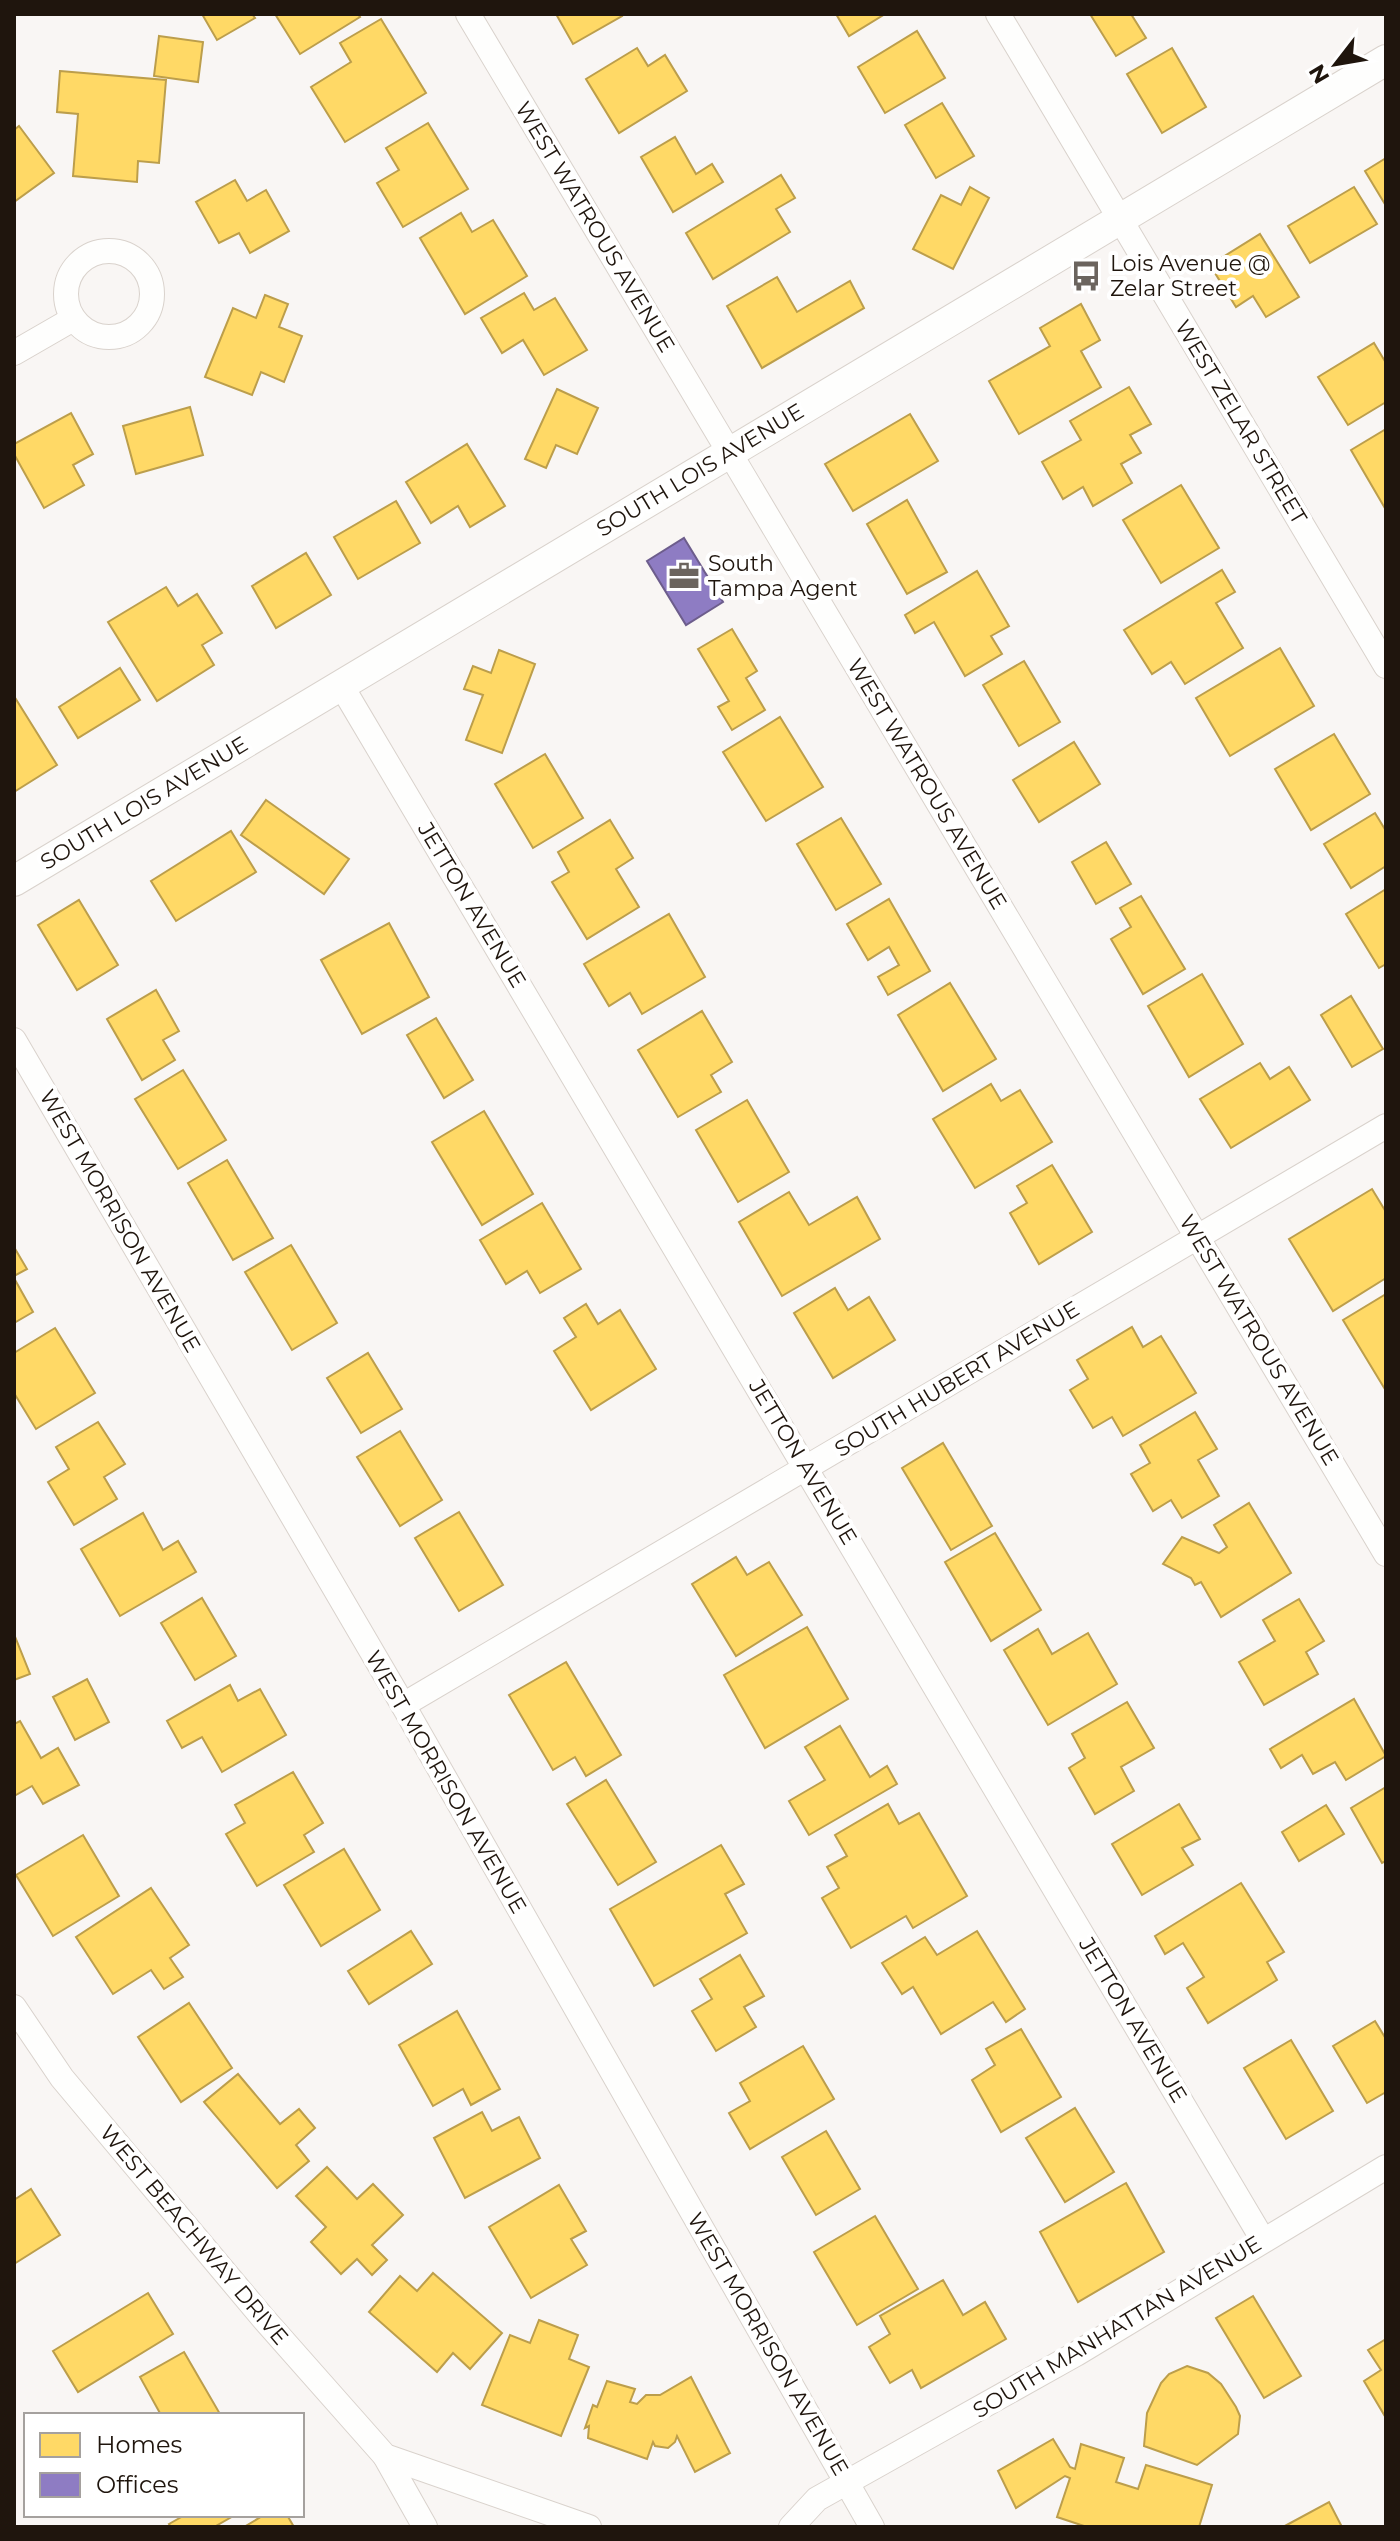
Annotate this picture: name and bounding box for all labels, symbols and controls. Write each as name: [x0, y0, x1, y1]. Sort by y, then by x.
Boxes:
north arrow: [1296, 24, 1376, 104]
text: N: [1303, 59, 1335, 89]
street label: WEST WATROUS AVENUE: [509, 97, 681, 357]
place label: Lois Avenue @ Zelar Street: [1110, 250, 1271, 302]
bus stop icon: Lois Avenue @ Zelar Street: [1069, 259, 1103, 293]
street label: WEST ZELAR STREET: [1169, 315, 1313, 530]
street label: SOUTH LOIS AVENUE: [591, 397, 809, 543]
place label: South Tampa Agent: [708, 550, 858, 602]
office icon: South Tampa Agent: [667, 559, 701, 593]
street label: WEST WATROUS AVENUE: [841, 654, 1013, 914]
street label: SOUTH LOIS AVENUE: [35, 730, 253, 876]
street label: JETTON AVENUE: [412, 817, 532, 992]
street label: WEST MORRISON AVENUE: [34, 1085, 206, 1357]
street label: WEST WATROUS AVENUE: [1173, 1210, 1345, 1470]
street label: SOUTH HUBERT AVENUE: [830, 1295, 1084, 1463]
street label: JETTON AVENUE: [743, 1374, 863, 1549]
street label: WEST MORRISON AVENUE: [360, 1646, 532, 1918]
street label: JETTON AVENUE: [1073, 1932, 1193, 2107]
street label: WEST BEACHWAY DRIVE: [94, 2120, 294, 2350]
street label: WEST MORRISON AVENUE: [682, 2208, 854, 2480]
street label: SOUTH MANHATTAN AVENUE: [968, 2230, 1266, 2424]
legend: [24, 2413, 304, 2517]
text: Homes: [96, 2430, 182, 2459]
text: Offices: [96, 2470, 178, 2499]

